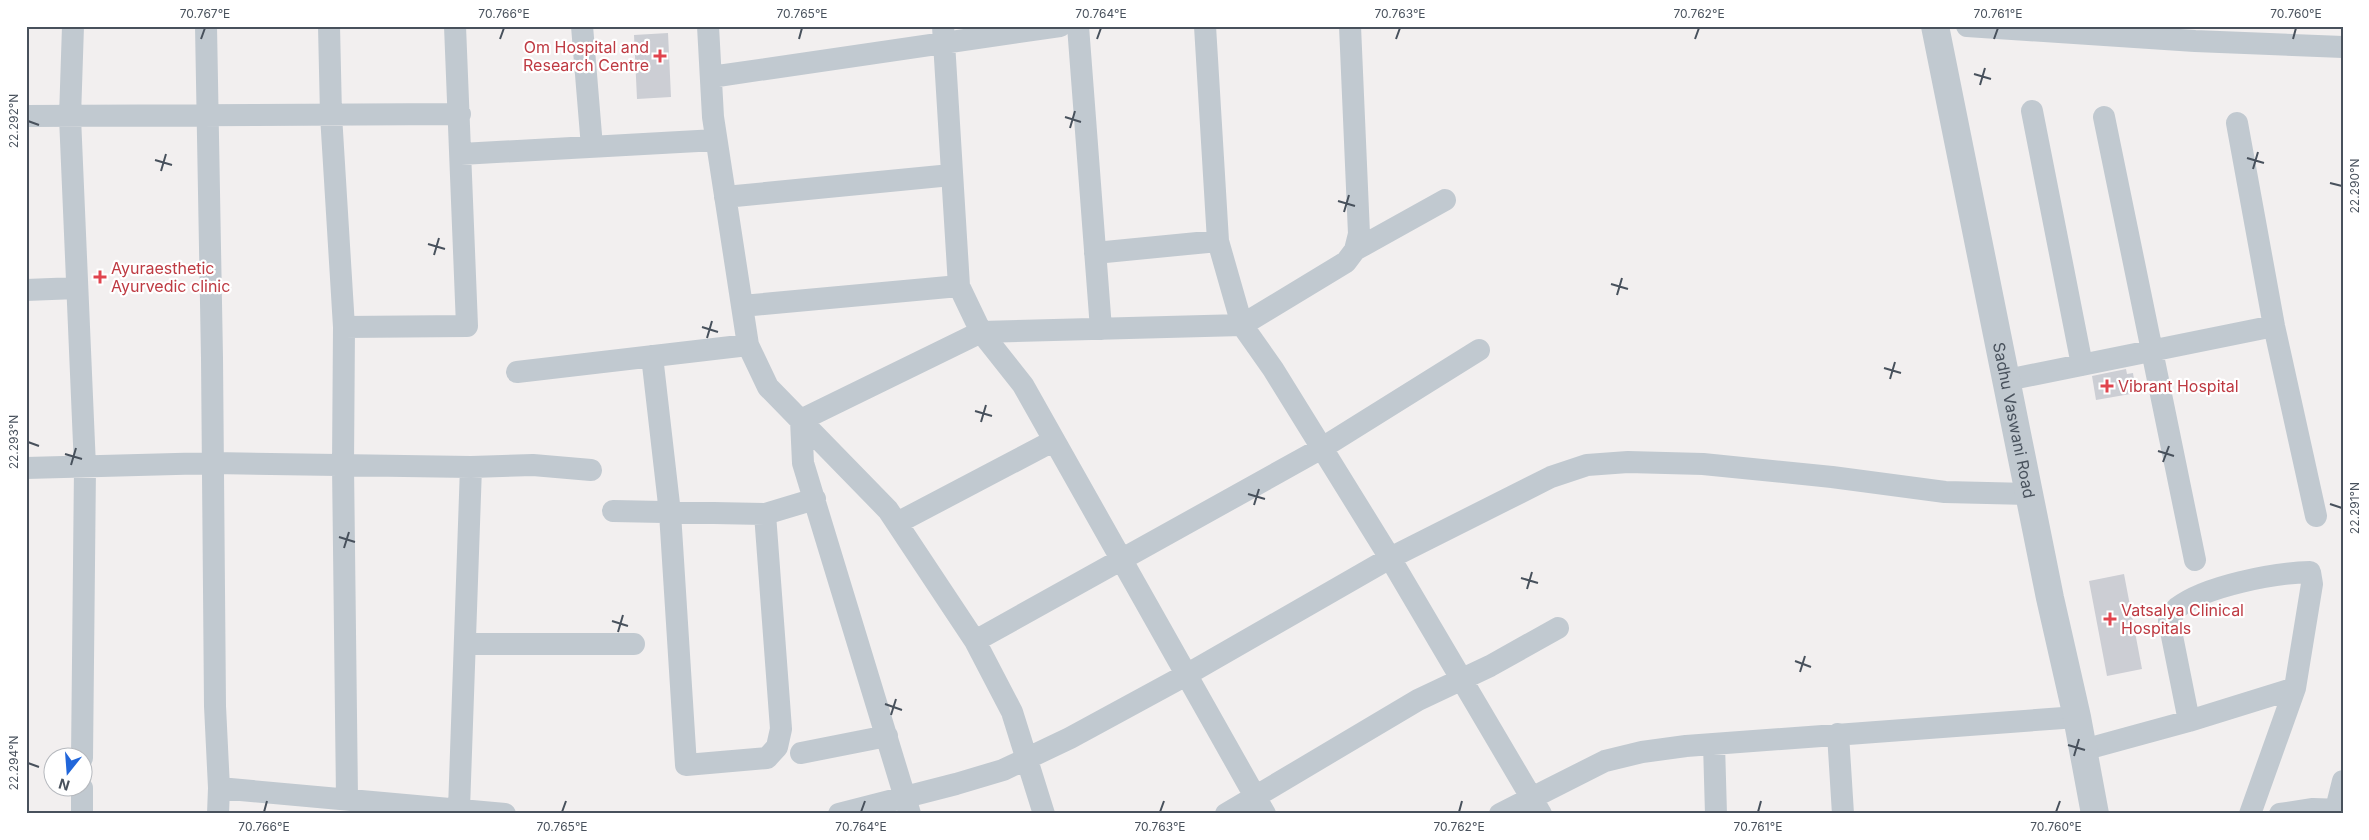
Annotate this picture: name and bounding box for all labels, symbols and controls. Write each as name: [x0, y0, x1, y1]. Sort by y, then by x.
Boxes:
text: 70.767°E: [180, 6, 230, 21]
text: 70.766°E: [478, 6, 530, 21]
text: 70.765°E: [776, 6, 828, 21]
text: 70.764°E: [1075, 6, 1127, 21]
text: 70.763°E: [1374, 6, 1426, 21]
text: 70.762°E: [1673, 6, 1725, 21]
text: 70.761°E: [1974, 6, 2022, 21]
text: 70.760°E: [2270, 6, 2322, 21]
place label: Om Hospital and Research Centre: [523, 37, 649, 75]
marker: Om Hospital and Research Centre: [653, 49, 667, 63]
text: 22.292°N: [6, 94, 21, 148]
text: 22.290°N: [2347, 159, 2362, 213]
place label: Ayuraesthetic Ayurvedic clinic: [111, 258, 230, 296]
marker: Ayuraesthetic Ayurvedic clinic: [93, 270, 107, 284]
street label: Sadhu Vaswani Road: [1989, 340, 2040, 500]
place label: Vibrant Hospital: [2118, 376, 2239, 396]
marker: Vibrant Hospital: [2100, 379, 2114, 393]
text: 22.293°N: [6, 415, 21, 469]
text: 22.291°N: [2347, 482, 2362, 534]
place label: Vatsalya Clinical Hospitals: [2121, 600, 2244, 638]
marker: Vatsalya Clinical Hospitals: [2103, 612, 2117, 626]
text: 22.294°N: [6, 736, 21, 790]
north arrow: [42, 748, 92, 798]
text: N: [56, 775, 72, 795]
text: 70.766°E: [238, 819, 290, 834]
text: 70.765°E: [536, 819, 588, 834]
text: 70.764°E: [835, 819, 887, 834]
text: 70.763°E: [1134, 819, 1186, 834]
text: 70.762°E: [1433, 819, 1485, 834]
text: 70.761°E: [1734, 819, 1782, 834]
text: 70.760°E: [2030, 819, 2082, 834]

